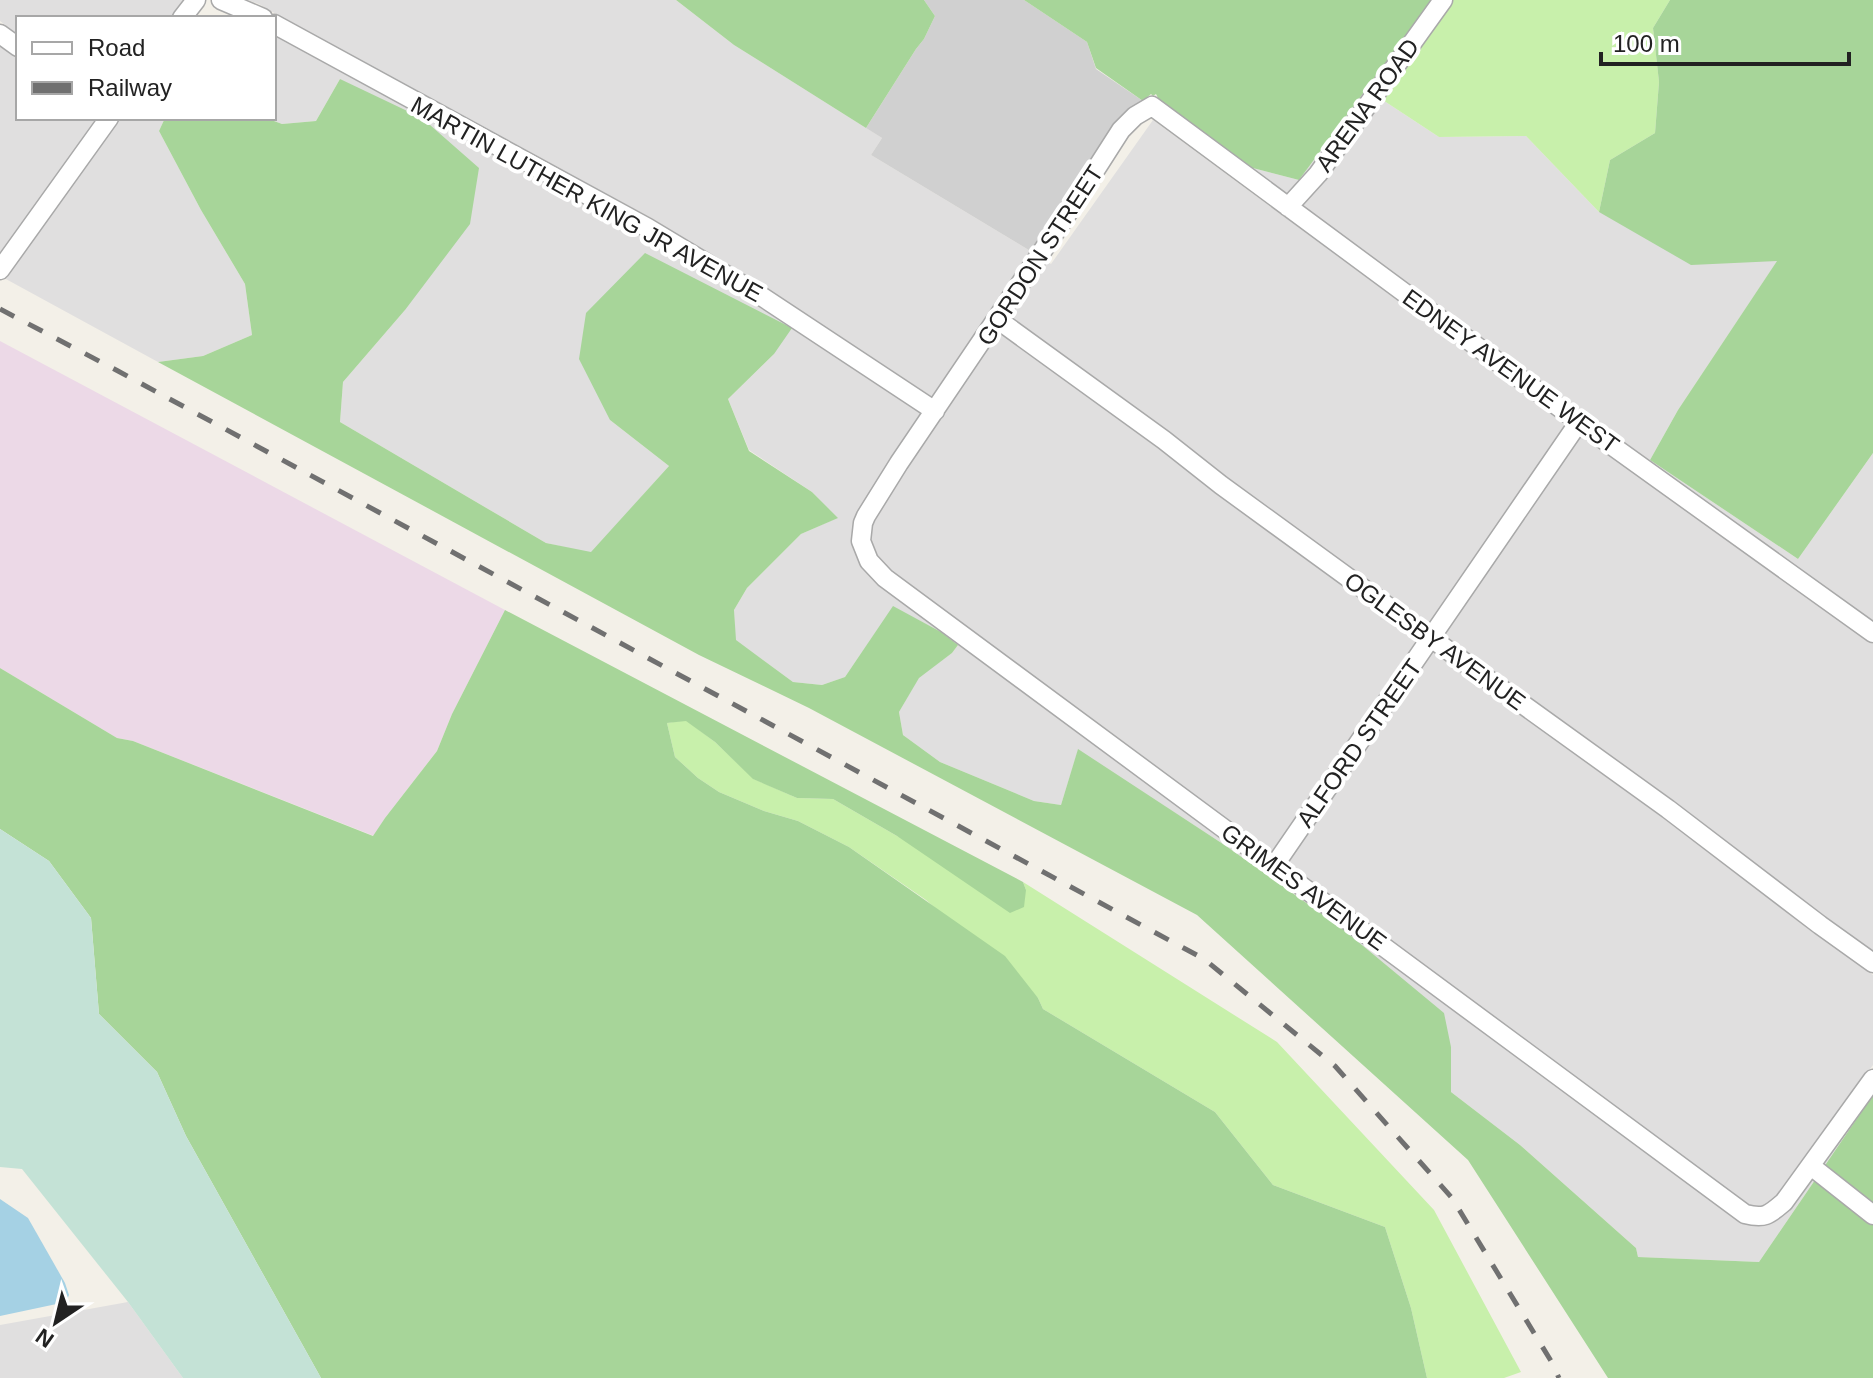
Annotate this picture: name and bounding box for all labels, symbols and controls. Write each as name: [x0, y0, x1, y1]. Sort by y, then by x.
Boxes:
legend: [16, 16, 276, 120]
scale bar: [1601, 16, 1849, 66]
text: 100 m: [1613, 30, 1680, 57]
street label: ARENA ROAD: [1310, 33, 1424, 177]
text: Road: [88, 34, 145, 61]
text: Railway: [88, 74, 172, 101]
street label: MARTIN LUTHER KING JR AVENUE: [406, 91, 768, 307]
street label: GORDON STREET: [972, 160, 1109, 350]
street label: EDNEY AVENUE WEST: [1398, 284, 1625, 459]
street label: OGLESBY AVENUE: [1339, 566, 1531, 716]
street label: ALFORD STREET: [1291, 654, 1427, 832]
street label: GRIMES AVENUE: [1216, 818, 1392, 956]
north arrow: [16, 1282, 96, 1362]
text: N: [31, 1323, 58, 1353]

